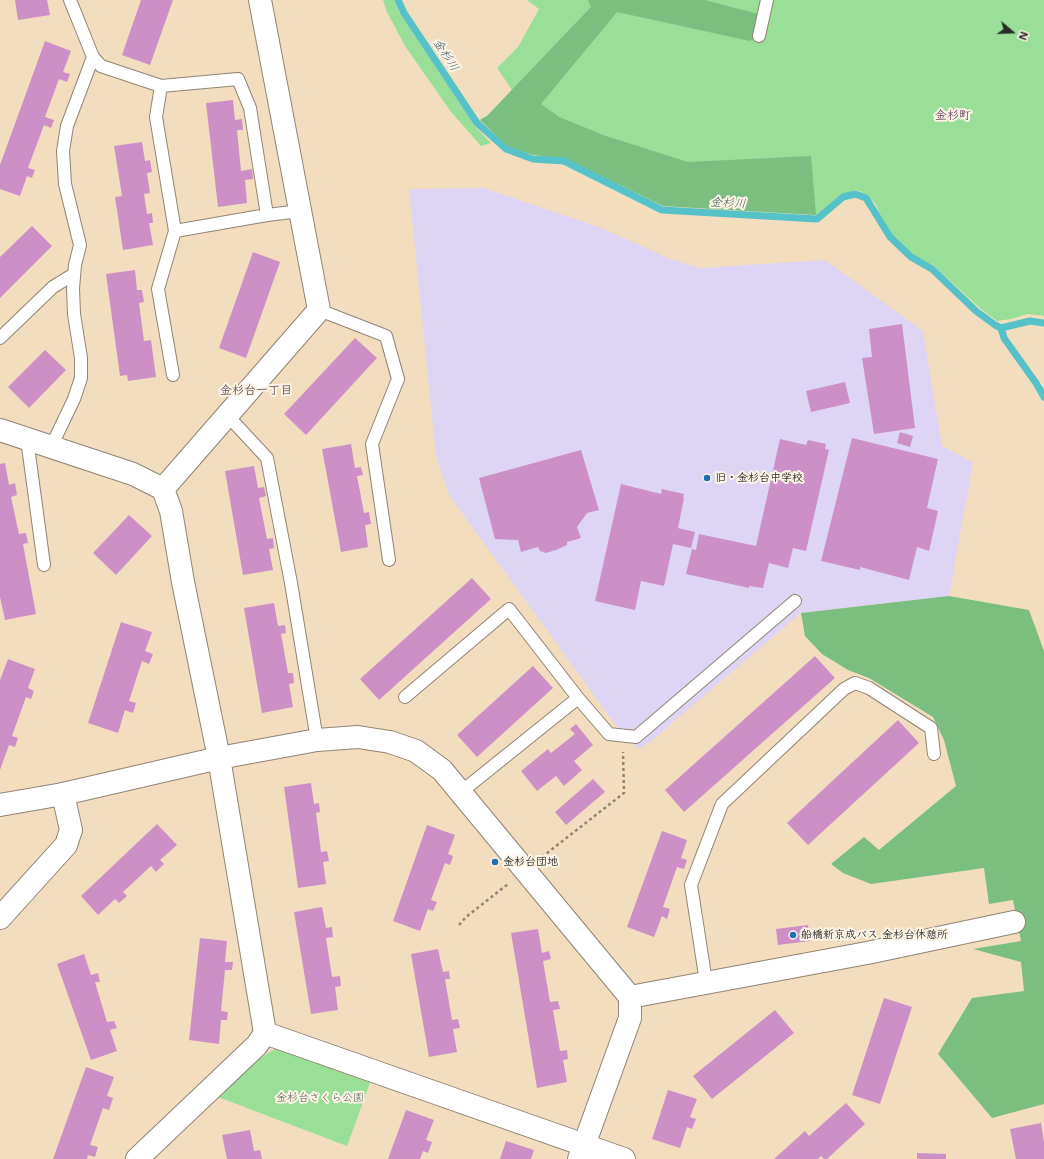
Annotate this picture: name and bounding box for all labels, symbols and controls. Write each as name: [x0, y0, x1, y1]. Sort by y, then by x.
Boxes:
north arrow: [992, 12, 1032, 52]
text: N: [1015, 30, 1032, 42]
water label: 金杉川: [430, 36, 462, 74]
district label: 金杉町: [935, 108, 971, 122]
water label: 金杉川: [710, 195, 746, 211]
district label: 金杉台一丁目: [220, 383, 292, 397]
place label: 旧・金杉台中学校: [715, 471, 803, 485]
marker: 旧・金杉台中学校: [702, 473, 712, 483]
place label: 金杉台団地: [503, 855, 558, 869]
marker: 金杉台団地: [490, 857, 500, 867]
place label: 船橋新京成バス 金杉台休憩所: [801, 928, 948, 942]
marker: 船橋新京成バス 金杉台休憩所: [788, 930, 798, 940]
park label: 金杉台さくら公園: [276, 1091, 364, 1105]

